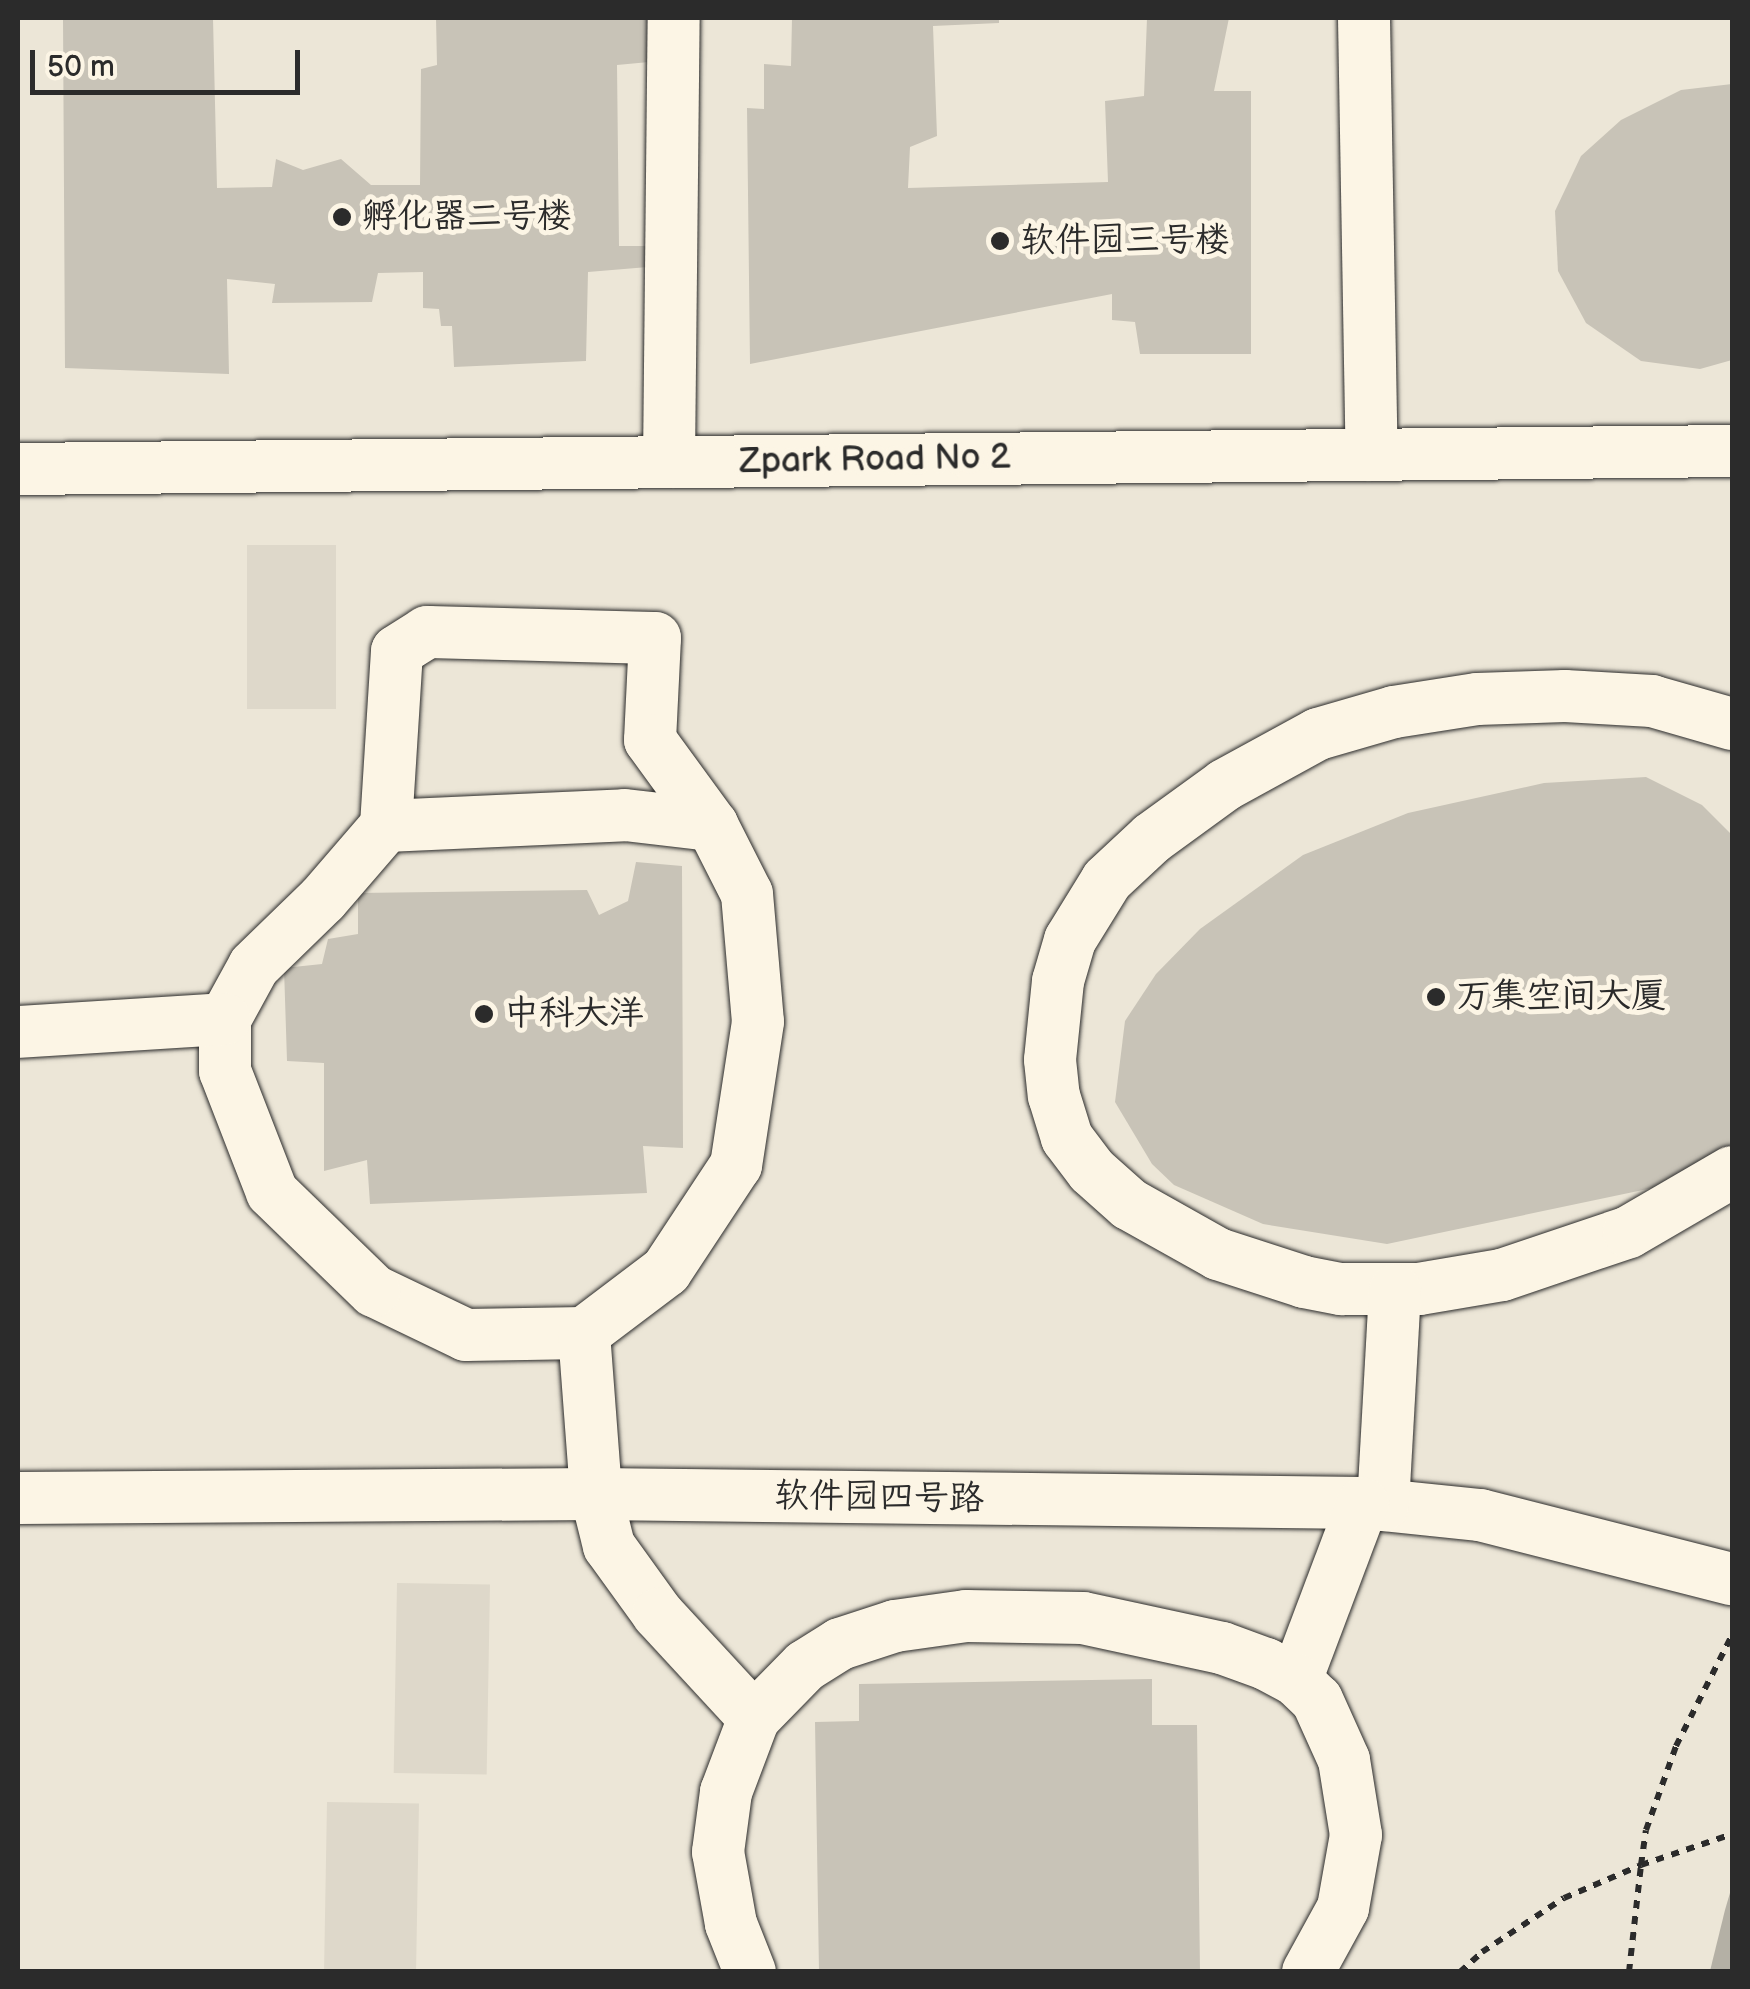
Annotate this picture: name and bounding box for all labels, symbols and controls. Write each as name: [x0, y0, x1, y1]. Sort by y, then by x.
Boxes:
scale bar: [35, 30, 305, 92]
text: 50 m: [47, 49, 115, 85]
place label: 孵化器二号楼: [362, 196, 572, 238]
marker: 孵化器二号楼: [331, 206, 353, 228]
place label: 软件园三号楼: [1020, 220, 1230, 262]
marker: 软件园三号楼: [989, 230, 1011, 252]
street label: Zpark Road No 2: [739, 437, 1011, 483]
place label: 万集空间大厦: [1456, 976, 1666, 1018]
marker: 万集空间大厦: [1425, 986, 1447, 1008]
place label: 中科大洋: [504, 993, 644, 1035]
marker: 中科大洋: [473, 1003, 495, 1025]
street label: 软件园四号路: [774, 1475, 984, 1521]

